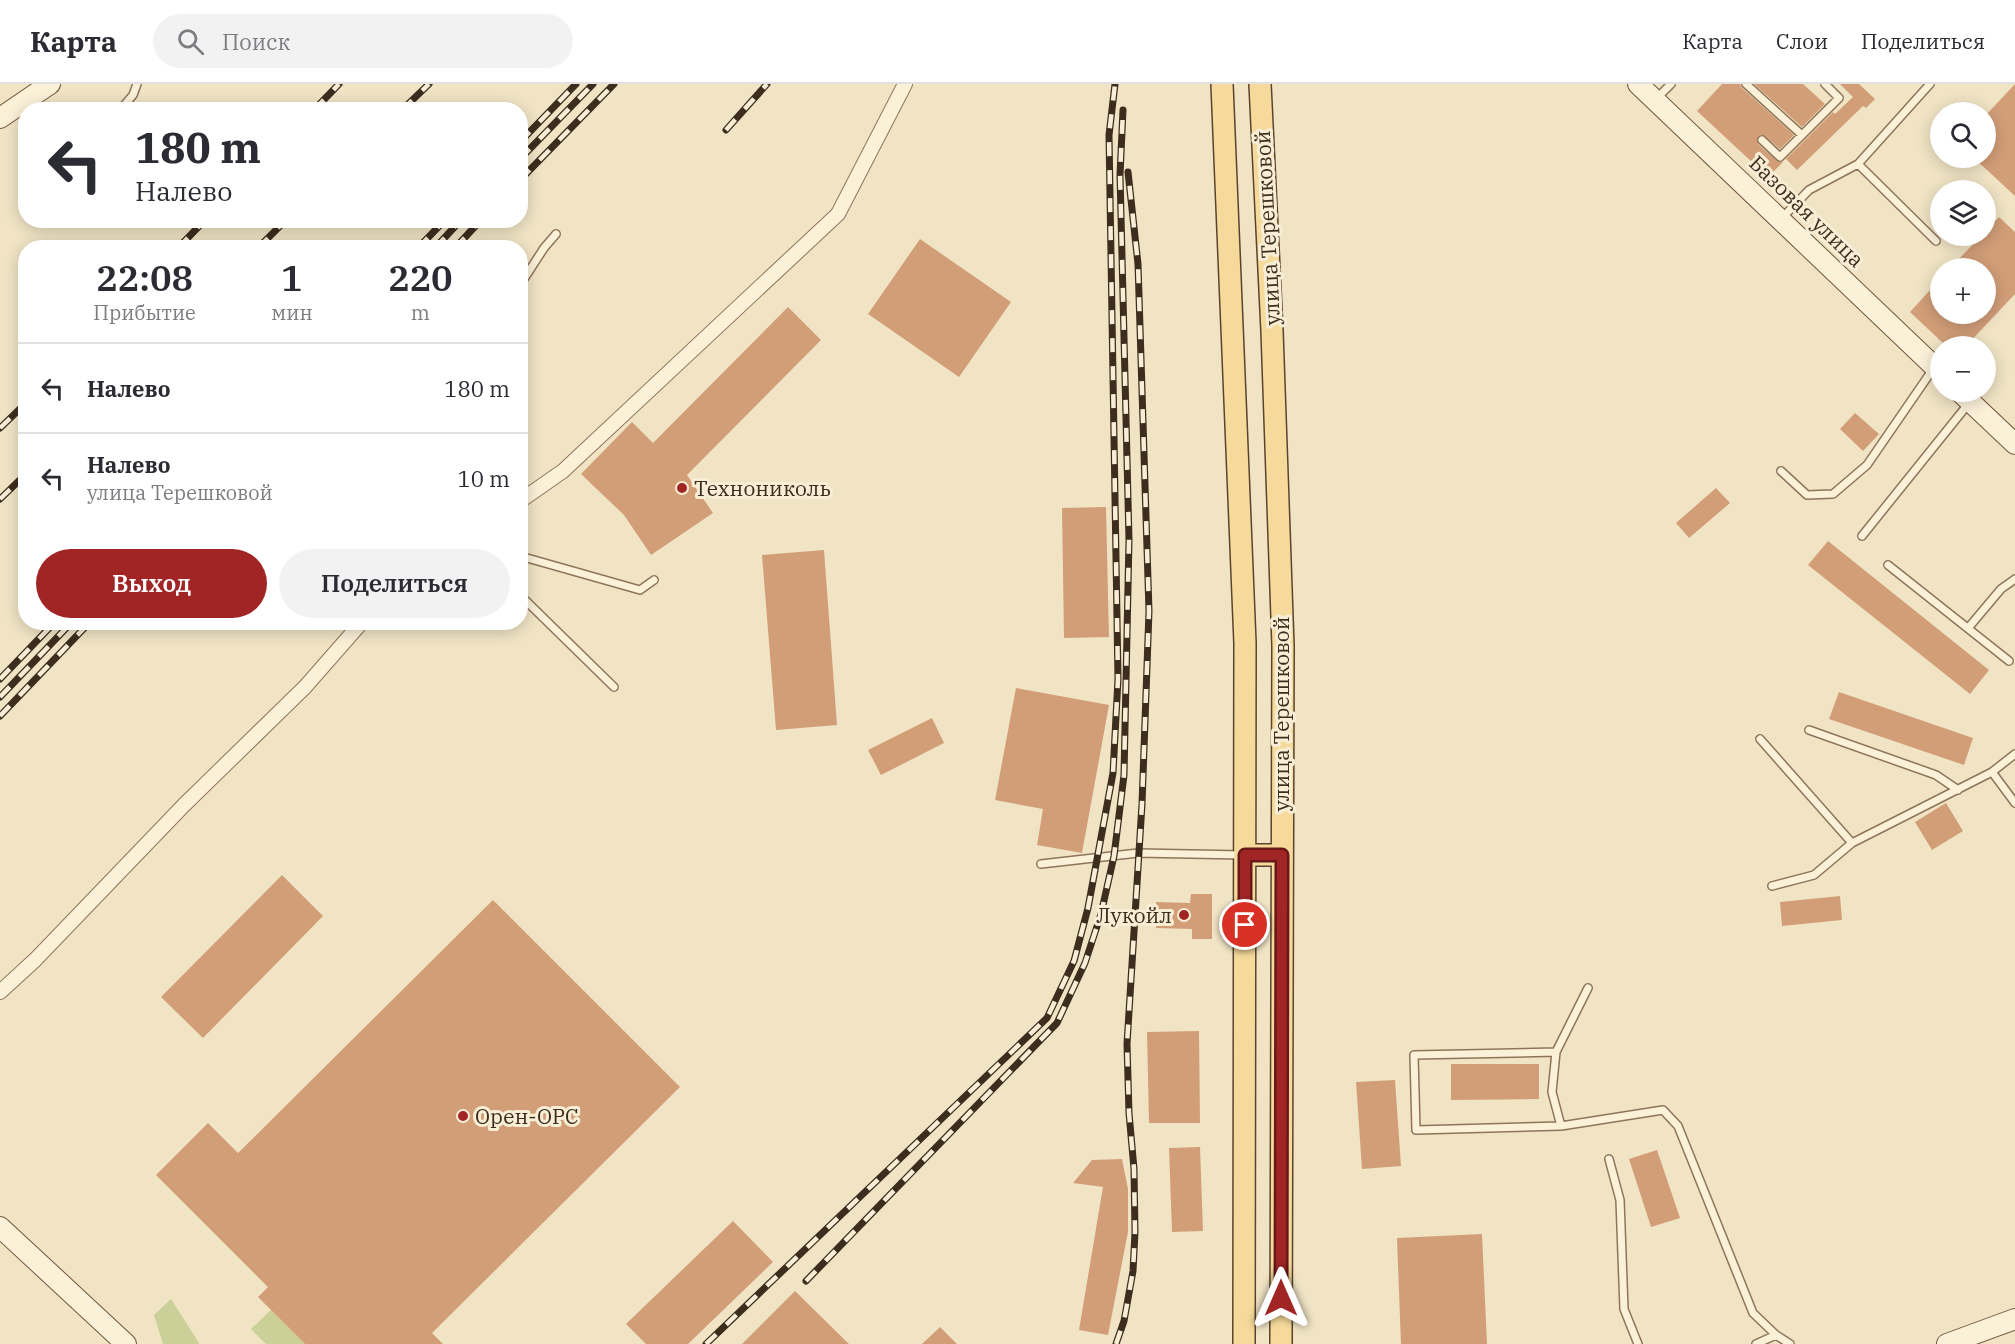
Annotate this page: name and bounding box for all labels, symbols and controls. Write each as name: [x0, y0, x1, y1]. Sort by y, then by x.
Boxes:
search box: [153, 14, 573, 68]
text: Карта: [30, 23, 117, 60]
icon: search: [174, 25, 207, 58]
text: Поиск: [222, 27, 290, 56]
text: Карта: [1682, 27, 1743, 55]
text: Слои: [1776, 27, 1828, 55]
text: Поделиться: [1861, 27, 1985, 55]
map controls: [1930, 102, 1996, 402]
button: search: [1930, 102, 1996, 168]
text: 180 m: [135, 120, 261, 175]
icon: left: [36, 126, 114, 204]
street label: улица Терешковой: [1248, 130, 1286, 326]
street label: Базовая улица: [1744, 149, 1870, 273]
text: Налево: [135, 173, 232, 208]
button: layers: [1930, 180, 1996, 246]
text: 22:08: [96, 254, 193, 301]
text: 1: [281, 254, 303, 301]
text: 220: [388, 254, 453, 301]
button: +: [1930, 258, 1996, 324]
text: Прибытие: [93, 299, 196, 326]
text: мин: [271, 299, 313, 326]
text: m: [411, 299, 430, 326]
button: −: [1930, 336, 1996, 402]
icon: left: [36, 372, 69, 405]
text: Налево: [87, 374, 171, 403]
text: 180 m: [444, 374, 510, 403]
text: Налево: [87, 450, 171, 479]
icon: left: [36, 462, 69, 495]
text: 10 m: [458, 464, 510, 493]
place label: Технониколь: [694, 474, 831, 502]
text: улица Терешковой: [87, 479, 273, 506]
marker: Технониколь: [675, 481, 689, 495]
button: Выход: [36, 549, 267, 618]
button: Поделиться: [279, 549, 510, 618]
street label: улица Терешковой: [1267, 616, 1295, 812]
pin: [1219, 899, 1270, 950]
place label: Лукойл: [1096, 901, 1172, 929]
marker: Лукойл: [1177, 908, 1191, 922]
icon: arrive: [1228, 908, 1261, 941]
place label: Орен-ОРС: [475, 1102, 579, 1130]
marker: Орен-ОРС: [456, 1109, 470, 1123]
position arrow: [1249, 1266, 1313, 1330]

